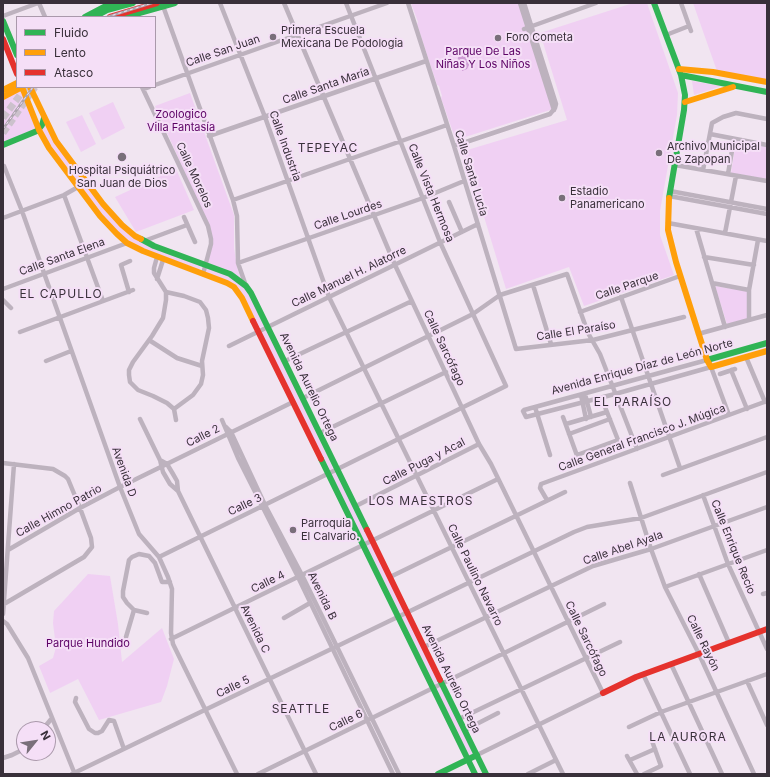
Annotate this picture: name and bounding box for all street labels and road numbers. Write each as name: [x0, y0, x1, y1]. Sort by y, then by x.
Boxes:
street label: Calle San Juan: [184, 32, 262, 70]
street label: Calle Santa María: [281, 65, 371, 107]
street label: Calle Industria: [266, 109, 304, 183]
street label: Calle Santa Lucía: [452, 128, 490, 218]
street label: Calle Morelos: [173, 140, 215, 210]
street label: Calle Vista Hermosa: [405, 142, 457, 244]
street label: Calle Lourdes: [312, 197, 384, 233]
street label: Calle Santa Elena: [17, 235, 107, 279]
street label: Calle Manuel H. Alatorre: [289, 243, 409, 311]
street label: Calle Parque: [594, 269, 660, 303]
street label: Calle Sarcófago: [421, 308, 467, 388]
street label: Calle El Paraíso: [535, 318, 617, 344]
street label: Avenida Aurelio Ortega: [277, 330, 341, 444]
street label: Avenida Enrique Díaz de León Norte: [550, 336, 734, 398]
street label: Calle General Francisco J. Múgica: [557, 402, 727, 474]
street label: Calle 2: [184, 422, 222, 450]
street label: Calle Puga y Acal: [381, 436, 467, 488]
street label: Avenida D: [109, 445, 139, 499]
street label: Calle Himno Patrio: [14, 482, 104, 540]
street label: Calle 3: [226, 491, 264, 519]
street label: Calle Enrique Recio: [708, 498, 758, 596]
street label: Calle Paulino Navarro: [445, 522, 505, 628]
street label: Calle Abel Ayala: [581, 528, 665, 568]
street label: Calle 4: [249, 568, 287, 596]
street label: Avenida B: [305, 570, 339, 622]
street label: Calle Sarcófago: [562, 599, 610, 679]
street label: Avenida C: [238, 603, 272, 655]
street label: Calle Rayón: [684, 613, 722, 673]
street label: Avenida Aurelio Ortega: [419, 622, 483, 736]
street label: Calle 5: [214, 673, 252, 701]
street label: Calle 6: [327, 707, 365, 735]

